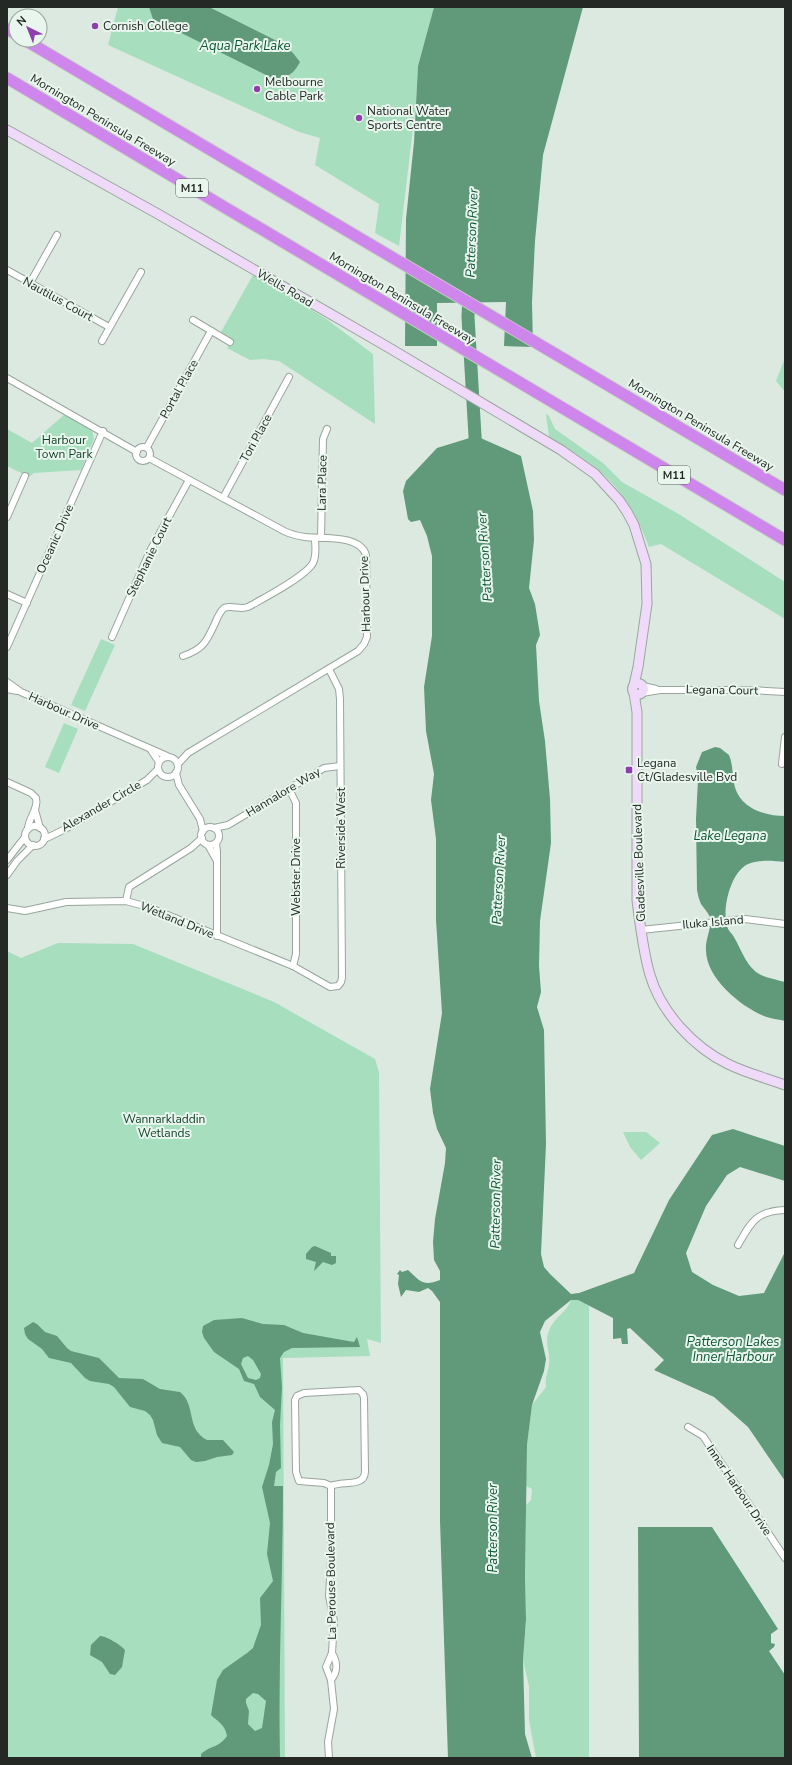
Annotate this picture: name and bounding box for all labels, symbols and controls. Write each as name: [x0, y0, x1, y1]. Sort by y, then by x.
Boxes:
north arrow: [8, 8, 48, 48]
text: N: [13, 13, 30, 29]
place label: Cornish College: [103, 18, 188, 34]
marker: Cornish College: [90, 21, 100, 31]
water label: Aqua Park Lake: [198, 37, 291, 55]
street label: Mornington Peninsula Freeway: [27, 70, 179, 170]
place label: Melbourne Cable Park: [265, 74, 324, 104]
marker: Melbourne Cable Park: [252, 84, 262, 94]
place label: National Water Sports Centre: [367, 103, 450, 133]
marker: National Water Sports Centre: [354, 113, 364, 123]
road number: M11: [176, 179, 208, 197]
water label: Patterson River: [461, 188, 483, 278]
street label: Mornington Peninsula Freeway: [326, 248, 478, 348]
street label: Wells Road: [254, 265, 316, 311]
street label: Nautilus Court: [20, 273, 97, 325]
street label: Portal Place: [156, 357, 202, 421]
street label: Mornington Peninsula Freeway: [625, 375, 777, 475]
street label: Tori Place: [236, 411, 276, 465]
park label: Harbour Town Park: [36, 432, 93, 462]
street label: Lara Place: [314, 455, 330, 511]
road number: M11: [658, 466, 690, 484]
street label: Oceanic Drive: [33, 502, 77, 576]
water label: Patterson River: [473, 511, 497, 602]
street label: Stephanie Court: [123, 514, 176, 600]
street label: Harbour Drive: [356, 556, 374, 632]
street label: Legana Court: [686, 681, 759, 699]
street label: Harbour Drive: [26, 688, 102, 734]
place label: Legana Ct/Gladesville Bvd: [637, 755, 737, 785]
street label: Hannalore Way: [243, 763, 324, 821]
marker: Legana Ct/Gladesville Bvd: [624, 765, 634, 775]
street label: Alexander Circle: [58, 777, 144, 835]
street label: Riverside West: [333, 787, 349, 869]
street label: Gladesville Boulevard: [629, 804, 649, 922]
water label: Lake Legana: [693, 827, 767, 845]
water label: Patterson River: [488, 835, 510, 925]
street label: Webster Drive: [288, 838, 304, 916]
street label: Wetland Drive: [138, 898, 216, 942]
street label: Iluka Island: [682, 911, 744, 933]
park label: Wannarkladdin Wetlands: [123, 1111, 205, 1141]
water label: Patterson River: [486, 1159, 506, 1249]
water label: Patterson Lakes Inner Harbour: [687, 1333, 779, 1366]
street label: Inner Harbour Drive: [703, 1441, 775, 1539]
water label: Patterson River: [484, 1483, 502, 1573]
street label: La Perouse Boulevard: [322, 1522, 340, 1640]

